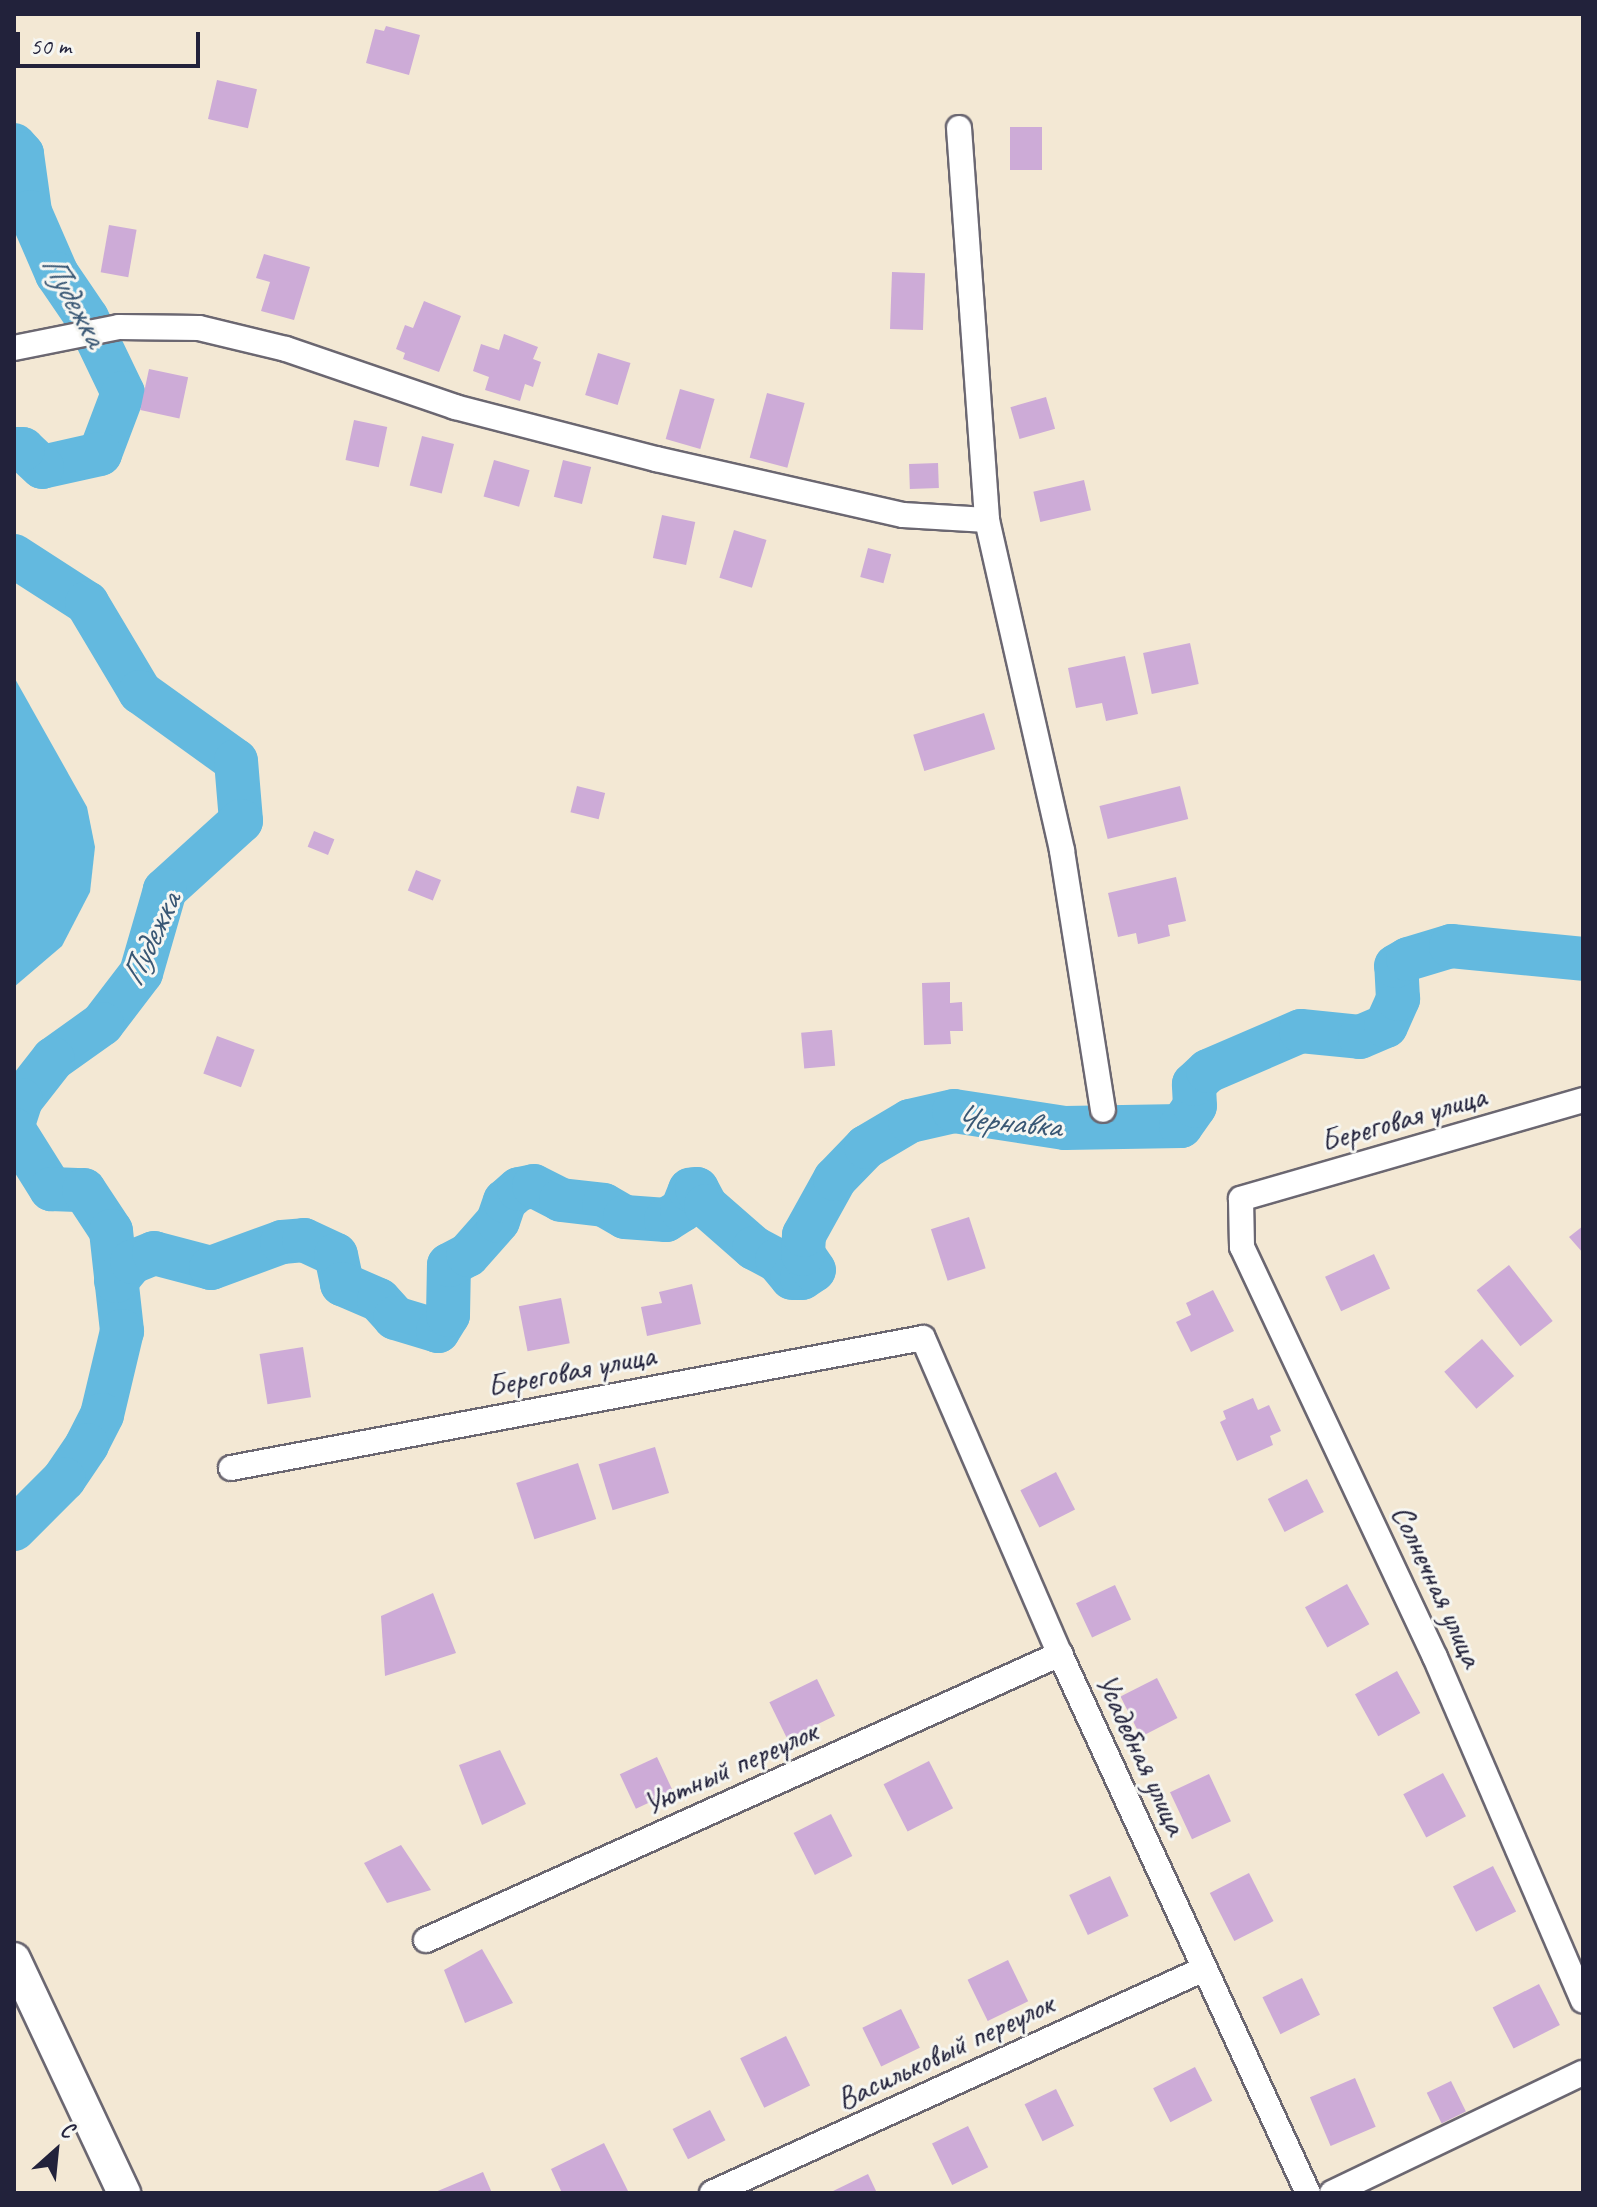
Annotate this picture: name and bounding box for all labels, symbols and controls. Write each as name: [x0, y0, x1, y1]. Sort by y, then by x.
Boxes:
scale bar: [20, 16, 204, 66]
text: 50 m: [30, 31, 71, 61]
water label: Пудежка: [33, 247, 117, 353]
water label: Пудежка: [111, 886, 189, 992]
street label: Береговая улица: [1315, 1077, 1491, 1161]
water label: Чернавка: [954, 1096, 1062, 1146]
street label: Береговая улица: [483, 1336, 659, 1406]
street label: Солнечная улица: [1382, 1497, 1492, 1675]
street label: Усадебная улица: [1086, 1666, 1196, 1842]
street label: Уютный переулок: [637, 1712, 823, 1824]
street label: Васильковый переулок: [830, 1985, 1060, 2119]
north arrow: [16, 2111, 96, 2191]
text: С: [56, 2115, 78, 2145]

